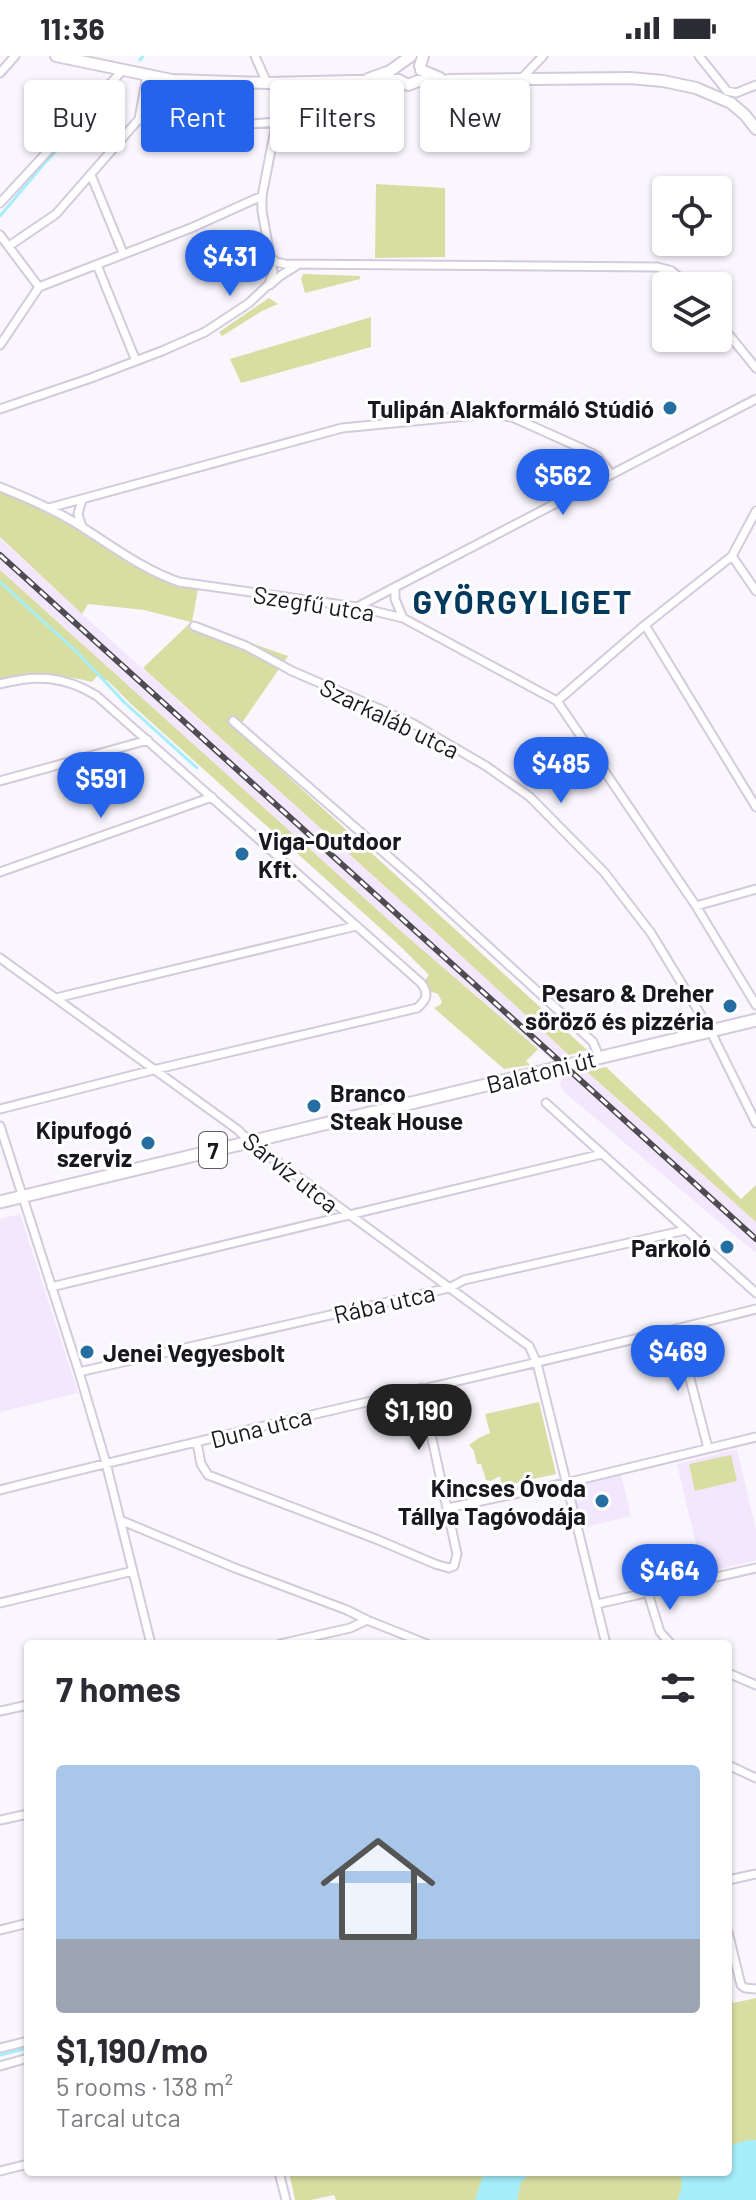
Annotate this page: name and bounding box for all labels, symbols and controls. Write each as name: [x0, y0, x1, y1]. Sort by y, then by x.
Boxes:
text: 11:36: [40, 10, 105, 46]
chip: Buy: [24, 80, 125, 152]
chip: Rent: [141, 80, 254, 152]
chip: Filters: [270, 80, 404, 152]
chip: New: [420, 80, 530, 152]
map controls: [652, 176, 732, 352]
button: locate: [652, 176, 732, 256]
pin: $431: [183, 230, 277, 298]
text: $431: [203, 240, 257, 271]
button: layers: [652, 272, 732, 352]
place label: Tulipán Alakformáló Stúdió: [367, 394, 654, 423]
marker: Tulipán Alakformáló Stúdió: [661, 399, 679, 417]
pin: $562: [516, 449, 610, 517]
text: $562: [534, 459, 592, 490]
street label: Szegfű utca: [251, 579, 377, 627]
district label: GYÖRGYLIGET: [412, 582, 634, 620]
street label: Szarkaláb utca: [316, 672, 464, 764]
pin: $485: [514, 737, 608, 805]
text: $485: [532, 747, 590, 778]
pin: $591: [54, 752, 148, 820]
text: $591: [75, 762, 127, 793]
place label: Viga-Outdoor Kft.: [258, 826, 401, 883]
marker: Viga-Outdoor Kft.: [233, 845, 251, 863]
place label: Pesaro & Dreher söröző és pizzéria: [525, 978, 714, 1035]
marker: Pesaro & Dreher söröző és pizzéria: [721, 997, 739, 1015]
street label: Balatoni út: [483, 1043, 599, 1099]
place label: Branco Steak House: [330, 1078, 463, 1135]
marker: Branco Steak House: [305, 1097, 323, 1115]
place label: Kipufogó szerviz: [36, 1115, 132, 1172]
street label: Sárvíz utca: [237, 1126, 345, 1218]
road number: 7: [199, 1132, 227, 1168]
marker: Kipufogó szerviz: [139, 1134, 157, 1152]
place label: Parkoló: [631, 1233, 711, 1262]
marker: Parkoló: [718, 1238, 736, 1256]
street label: Rába utca: [331, 1277, 437, 1329]
pin: $469: [631, 1325, 725, 1393]
text: $469: [649, 1335, 707, 1366]
place label: Jenei Vegyesbolt: [103, 1338, 285, 1367]
marker: Jenei Vegyesbolt: [78, 1343, 96, 1361]
pin: $1,190: [354, 1384, 484, 1452]
text: $1,190: [385, 1394, 453, 1425]
street label: Duna utca: [207, 1400, 315, 1454]
place label: Kincses Óvoda Tállya Tagóvodája: [398, 1473, 586, 1530]
marker: Kincses Óvoda Tállya Tagóvodája: [593, 1492, 611, 1510]
pin: $464: [623, 1544, 717, 1612]
text: $464: [640, 1554, 700, 1585]
icon: filters: [656, 1666, 700, 1710]
text: 7 homes: [56, 1668, 181, 1709]
icon: home: [306, 1817, 450, 1961]
text: $1,190/mo: [56, 2029, 208, 2070]
text: 5 rooms · 138 m²: [56, 2070, 233, 2101]
text: Tarcal utca: [56, 2101, 181, 2132]

